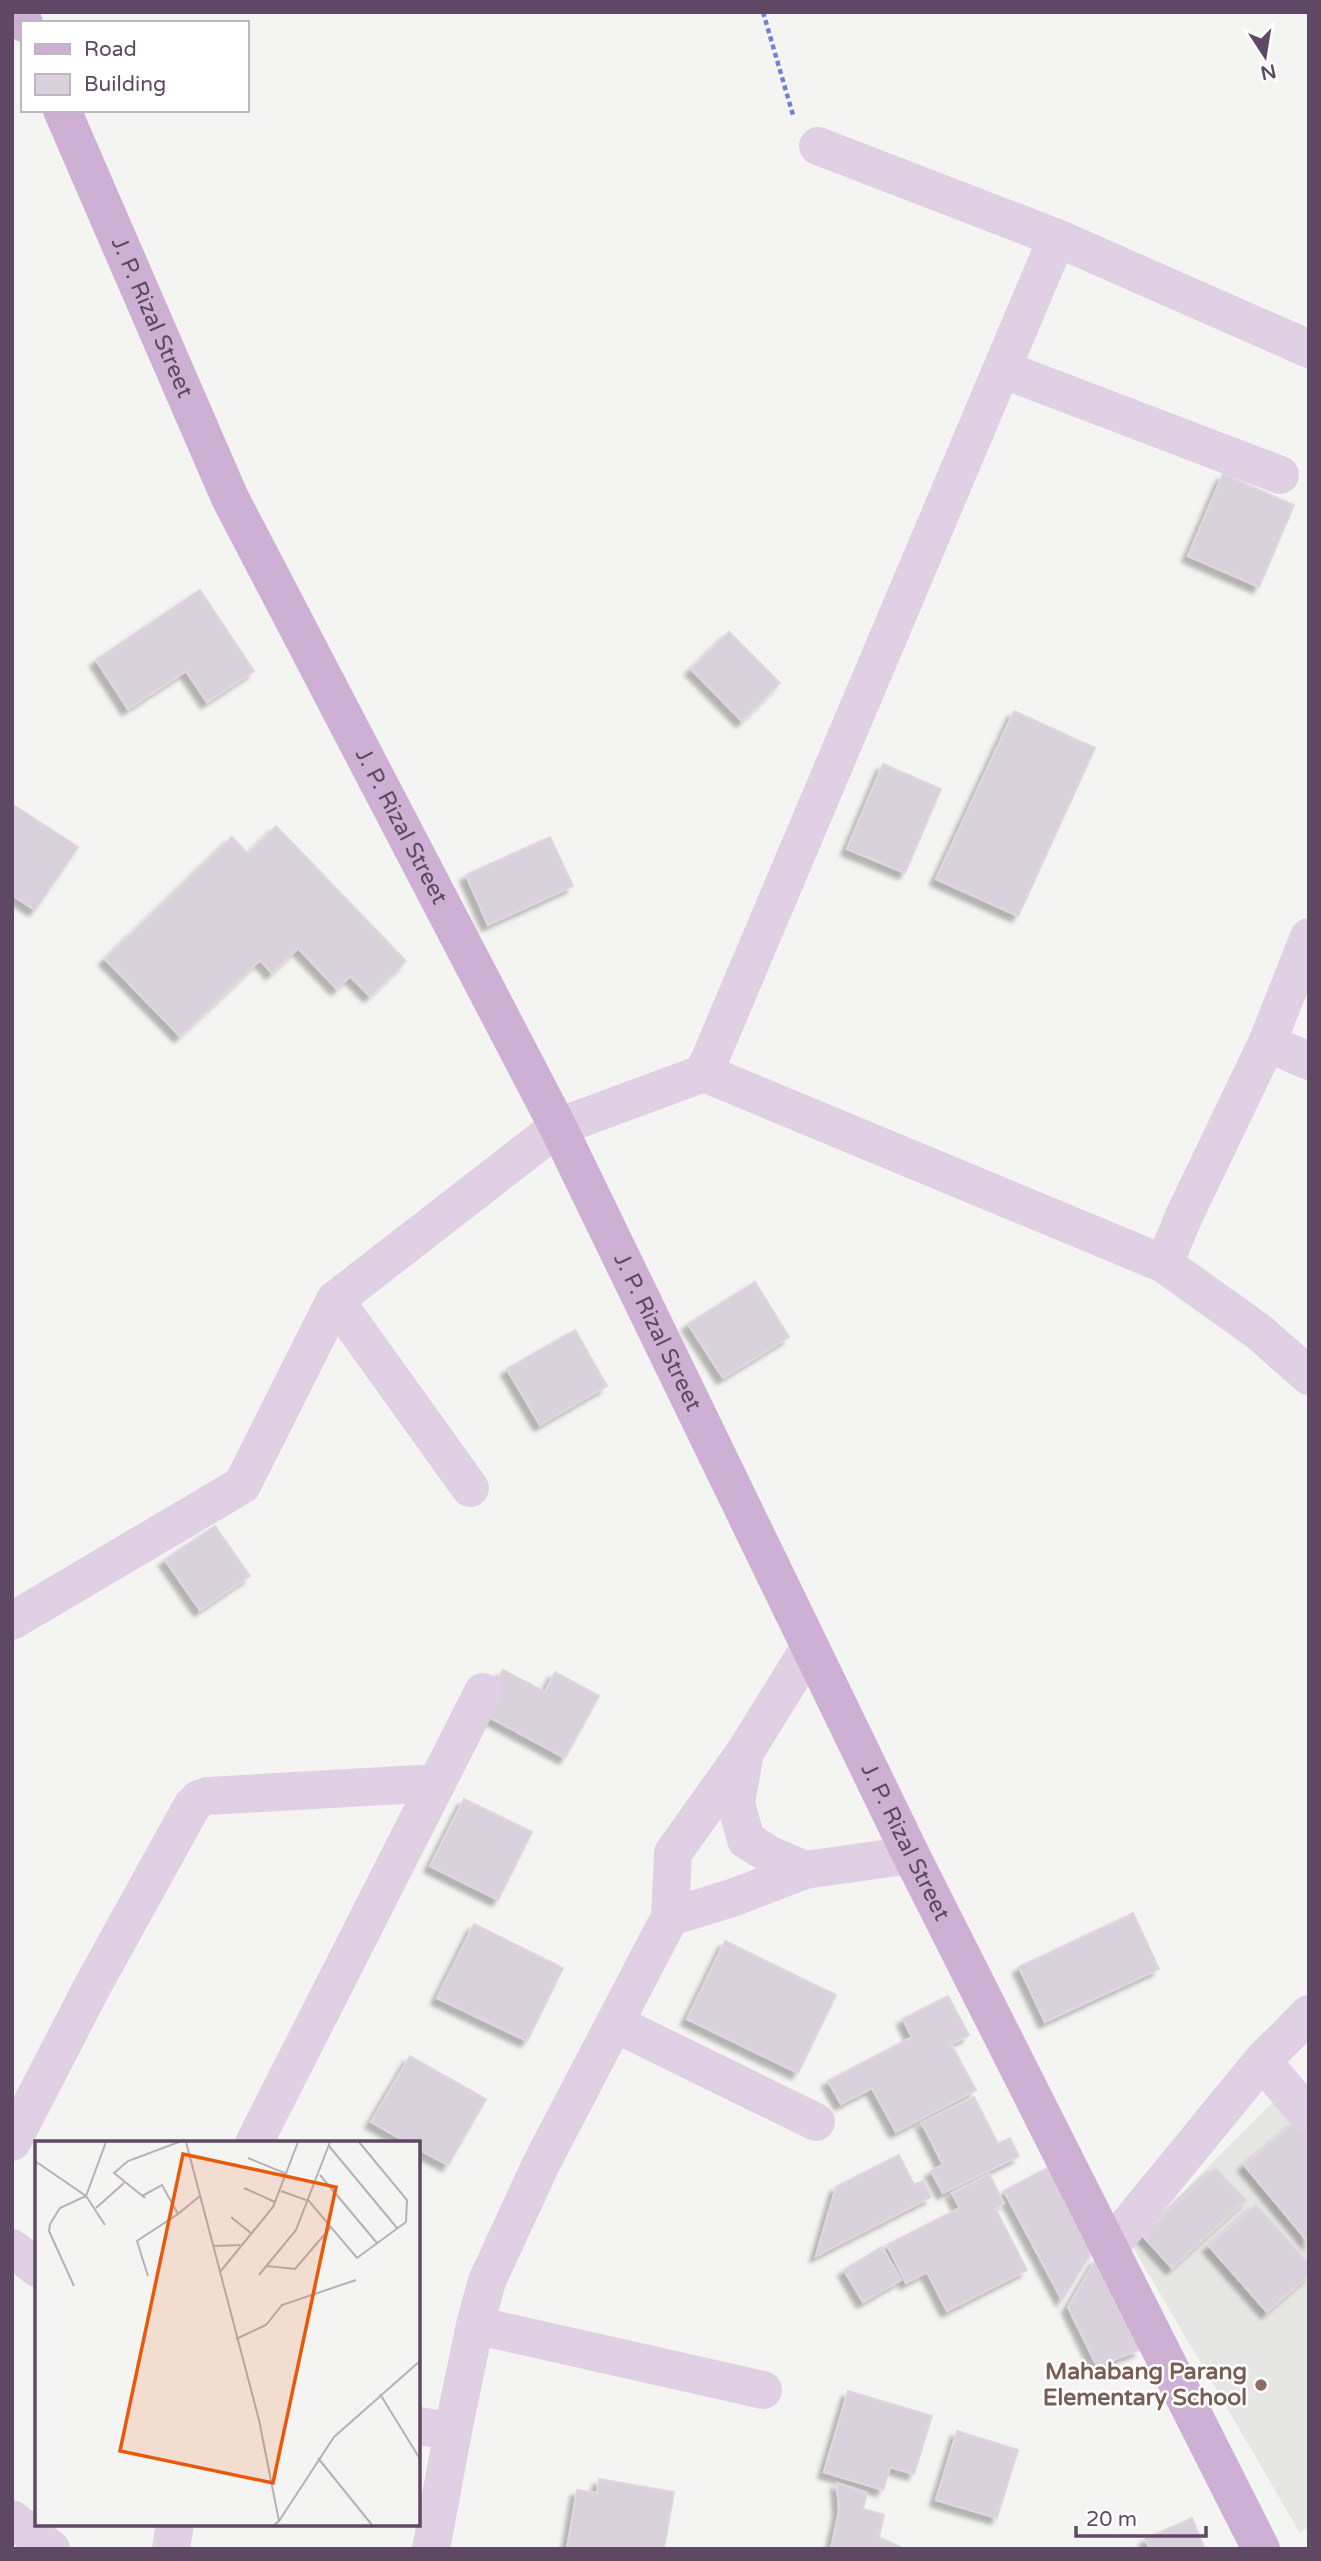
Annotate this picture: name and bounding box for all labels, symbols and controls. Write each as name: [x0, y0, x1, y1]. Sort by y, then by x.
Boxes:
legend: [21, 21, 248, 112]
north arrow: [1230, 21, 1300, 91]
text: Road: [84, 37, 137, 62]
text: N: [1259, 59, 1278, 84]
text: Building: [84, 72, 166, 97]
street label: J. P. Rizal Street: [105, 233, 199, 402]
street label: J. P. Rizal Street: [349, 743, 454, 909]
street label: J. P. Rizal Street: [607, 1248, 708, 1416]
street label: J. P. Rizal Street: [855, 1759, 956, 1926]
inset map: [35, 2141, 420, 2526]
place label: Mahabang Parang Elementary School: [1043, 2358, 1247, 2412]
marker: Mahabang Parang Elementary School: [1253, 2377, 1269, 2393]
scale bar: [1076, 2494, 1206, 2538]
text: 20 m: [1086, 2507, 1137, 2532]

